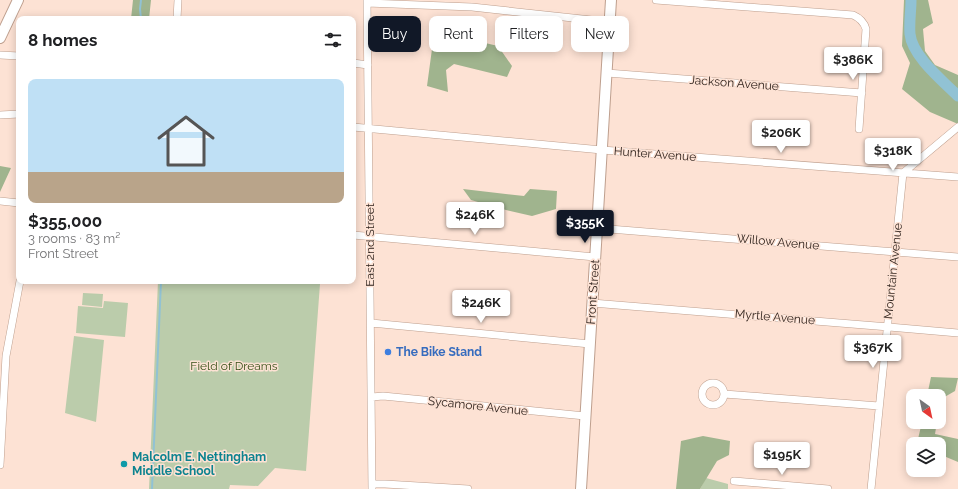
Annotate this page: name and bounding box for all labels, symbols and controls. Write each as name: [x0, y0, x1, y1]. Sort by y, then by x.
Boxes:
chip: Buy: [368, 16, 421, 52]
chip: Rent: [429, 16, 487, 52]
chip: Filters: [495, 16, 563, 52]
chip: New: [571, 16, 629, 52]
icon: filters: [322, 29, 344, 51]
text: 8 homes: [28, 30, 97, 50]
pin: $386K: [825, 47, 881, 81]
text: $386K: [833, 52, 873, 67]
street label: Jackson Avenue: [689, 73, 779, 93]
icon: home: [150, 105, 222, 177]
pin: $206K: [753, 120, 809, 154]
text: $206K: [761, 125, 801, 140]
pin: $318K: [865, 138, 921, 172]
text: $318K: [874, 143, 912, 158]
street label: Hunter Avenue: [613, 144, 697, 164]
pin: $246K: [447, 202, 503, 236]
street label: East 2nd Street: [363, 203, 377, 287]
text: $246K: [455, 207, 495, 222]
pin: $355K: [557, 210, 613, 244]
text: $355,000: [28, 211, 102, 231]
text: $355K: [566, 215, 604, 230]
street label: Mountain Avenue: [881, 222, 905, 320]
text: 3 rooms · 83 m²: [28, 231, 120, 246]
street label: Willow Avenue: [736, 231, 820, 253]
text: Front Street: [28, 246, 98, 261]
street label: Front Street: [584, 259, 602, 325]
pin: $246K: [453, 290, 509, 324]
text: $246K: [461, 295, 501, 310]
street label: Myrtle Avenue: [734, 307, 816, 327]
pin: $367K: [845, 335, 901, 369]
text: $367K: [853, 340, 893, 355]
place label: The Bike Stand: [396, 345, 482, 359]
marker: The Bike Stand: [383, 347, 393, 357]
park label: Field of Dreams: [190, 359, 278, 373]
north arrow: [906, 389, 946, 429]
map controls: [906, 389, 946, 477]
street label: Sycamore Avenue: [427, 394, 529, 418]
button: layers: [906, 437, 946, 477]
pin: $195K: [754, 442, 810, 476]
text: $195K: [763, 447, 801, 462]
place label: Malcolm E. Nettingham Middle School: [132, 450, 266, 478]
marker: Malcolm E. Nettingham Middle School: [119, 459, 129, 469]

